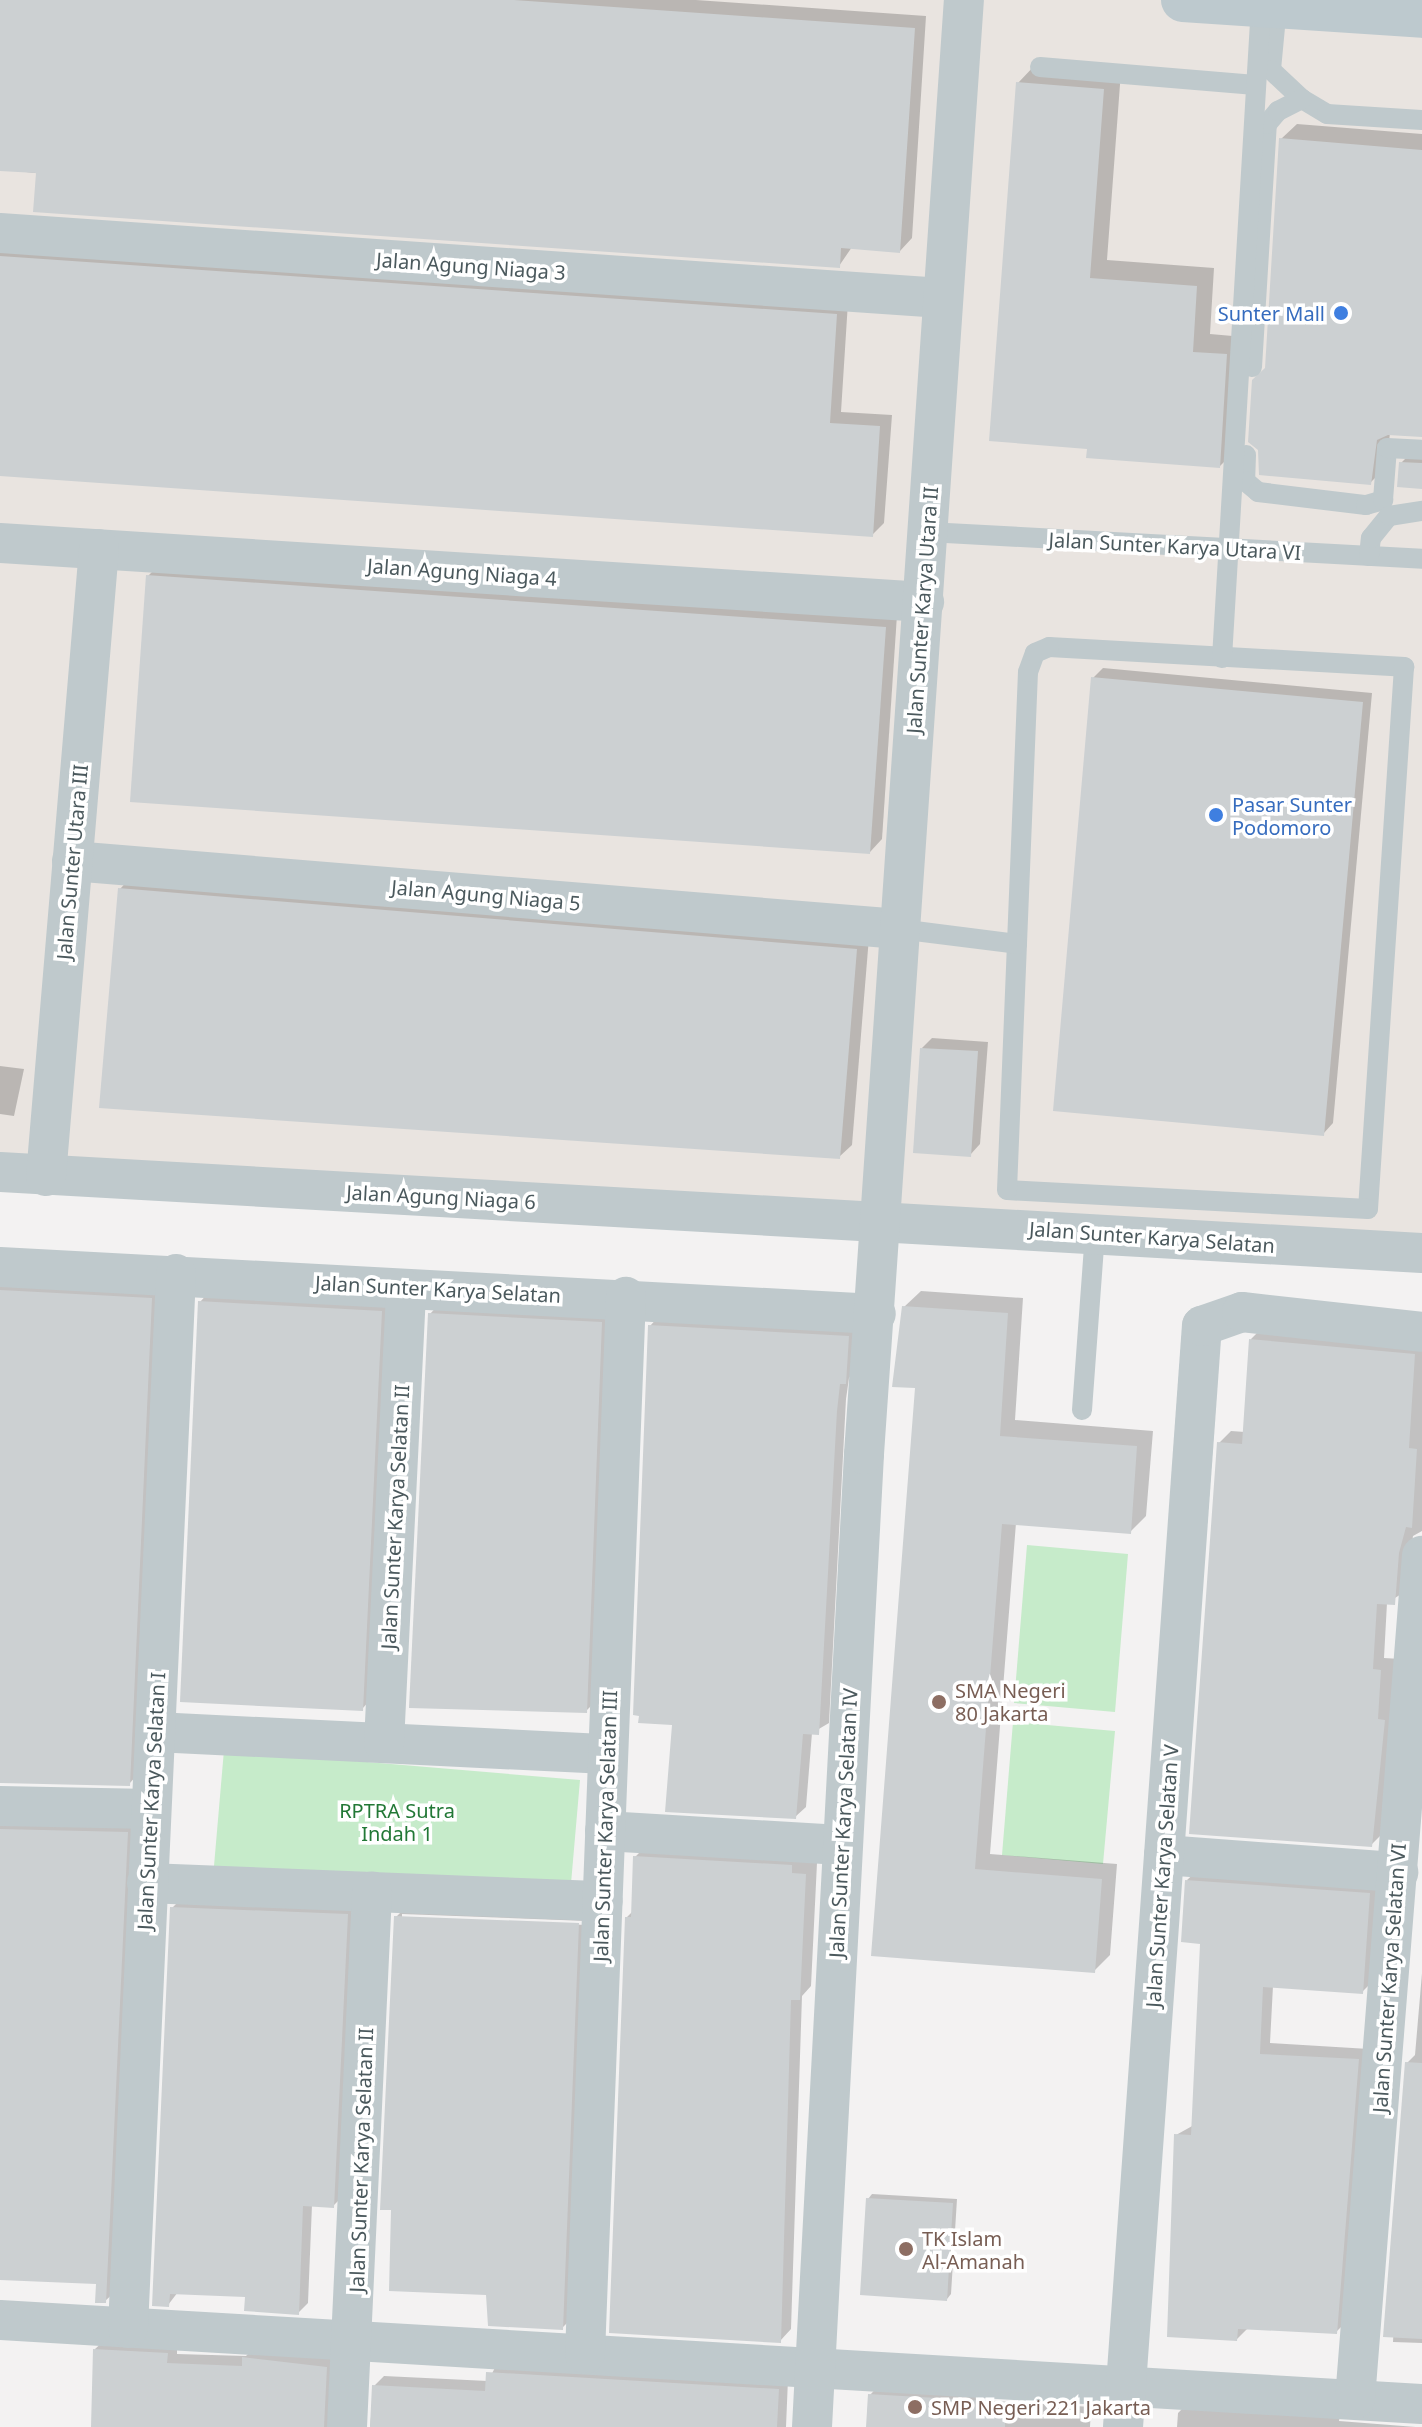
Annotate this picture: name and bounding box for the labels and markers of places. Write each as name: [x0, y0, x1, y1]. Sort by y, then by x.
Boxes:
place label: Sunter Mall: [1218, 301, 1325, 325]
marker: Sunter Mall: [1332, 304, 1350, 322]
place label: Pasar Sunter Podomoro: [1232, 792, 1352, 839]
marker: Pasar Sunter Podomoro: [1207, 806, 1225, 824]
place label: SMA Negeri 80 Jakarta: [955, 1678, 1066, 1725]
marker: SMA Negeri 80 Jakarta: [930, 1693, 948, 1711]
place label: TK Islam Al-Amanah: [922, 2226, 1025, 2273]
marker: TK Islam Al-Amanah: [897, 2240, 915, 2258]
place label: SMP Negeri 221 Jakarta: [931, 2395, 1151, 2419]
marker: SMP Negeri 221 Jakarta: [906, 2398, 924, 2416]

